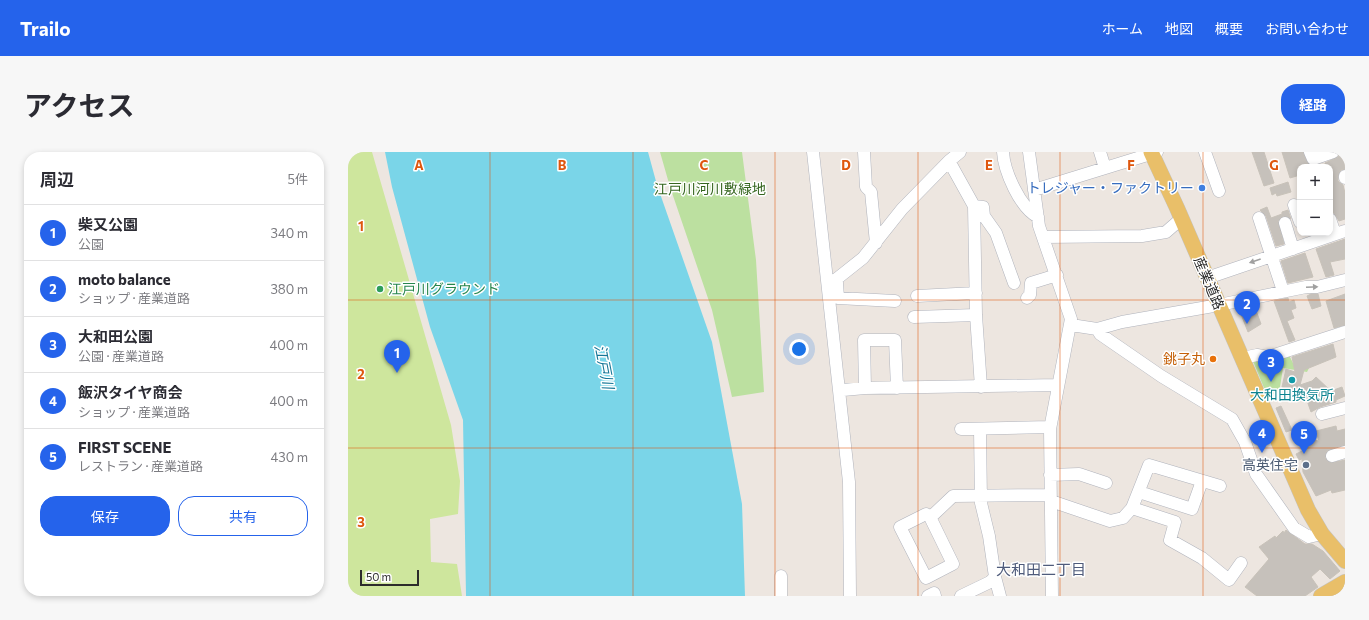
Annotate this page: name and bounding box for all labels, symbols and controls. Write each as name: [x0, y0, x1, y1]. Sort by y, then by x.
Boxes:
text: Trailo: [20, 17, 71, 40]
text: ホーム: [1101, 20, 1143, 37]
text: 地図: [1165, 20, 1193, 37]
text: 概要: [1215, 20, 1243, 37]
text: お問い合わせ: [1265, 20, 1349, 37]
button: 経路: [1281, 84, 1345, 124]
text: アクセス: [24, 88, 135, 122]
text: A: [414, 157, 424, 173]
text: B: [558, 157, 567, 173]
text: C: [700, 157, 709, 173]
text: D: [841, 157, 851, 173]
text: E: [985, 157, 993, 173]
text: F: [1127, 157, 1135, 173]
text: G: [1269, 157, 1279, 173]
map controls: [1297, 164, 1333, 236]
button: +: [1297, 164, 1333, 200]
text: 周辺: [40, 169, 74, 190]
text: 5件: [288, 171, 308, 187]
place label: トレジャー・ファクトリー: [1027, 179, 1194, 196]
park label: 江戸川河川敷緑地: [654, 180, 766, 197]
marker: トレジャー・ファクトリー: [1197, 183, 1207, 193]
button: −: [1297, 200, 1333, 236]
text: 柴又公園: [78, 215, 138, 233]
text: 1: [358, 218, 364, 234]
text: 1: [50, 225, 56, 241]
text: 340 m: [270, 225, 308, 241]
text: 公園: [78, 236, 104, 252]
street label: 産業道路: [1191, 254, 1228, 312]
one-way arrow: [1248, 258, 1260, 264]
text: moto balance: [78, 270, 171, 288]
place label: 江戸川グラウンド: [388, 280, 500, 297]
text: 2: [49, 281, 57, 297]
text: 380 m: [270, 281, 308, 297]
marker: 江戸川グラウンド: [375, 284, 385, 294]
one-way arrow: [1306, 284, 1319, 290]
text: ショップ · 産業道路: [78, 290, 190, 306]
pin: 2: [1234, 291, 1260, 324]
text: 大和田公園: [78, 327, 153, 345]
text: 3: [49, 337, 57, 353]
text: 400 m: [269, 337, 308, 353]
your location: [789, 339, 809, 359]
pin: 1: [384, 340, 410, 373]
water label: 江戸川: [592, 343, 618, 393]
text: 公園 · 産業道路: [78, 348, 164, 364]
pin: 3: [1258, 349, 1284, 382]
place label: 銚子丸: [1163, 350, 1205, 367]
marker: 銚子丸: [1208, 354, 1218, 364]
text: 2: [357, 366, 365, 382]
marker: 大和田換気所: [1287, 375, 1297, 385]
text: 飯沢タイヤ商会: [78, 383, 183, 401]
place label: 大和田換気所: [1250, 386, 1334, 403]
text: 4: [49, 393, 57, 409]
text: 400 m: [269, 393, 308, 409]
text: ショップ · 産業道路: [78, 404, 190, 420]
pin: 4: [1249, 420, 1275, 453]
pin: 5: [1291, 421, 1317, 454]
text: FIRST SCENE: [78, 438, 171, 456]
text: 5: [49, 449, 57, 465]
text: 430 m: [270, 449, 308, 465]
place label: 高英住宅: [1242, 456, 1298, 473]
text: レストラン · 産業道路: [78, 458, 203, 474]
marker: 高英住宅: [1301, 460, 1311, 470]
button: 保存: [40, 496, 170, 536]
button: 共有: [178, 496, 308, 536]
text: 3: [357, 514, 365, 530]
district label: 大和田二丁目: [996, 560, 1086, 578]
scale bar: [360, 568, 419, 587]
text: 50 m: [366, 570, 391, 583]

